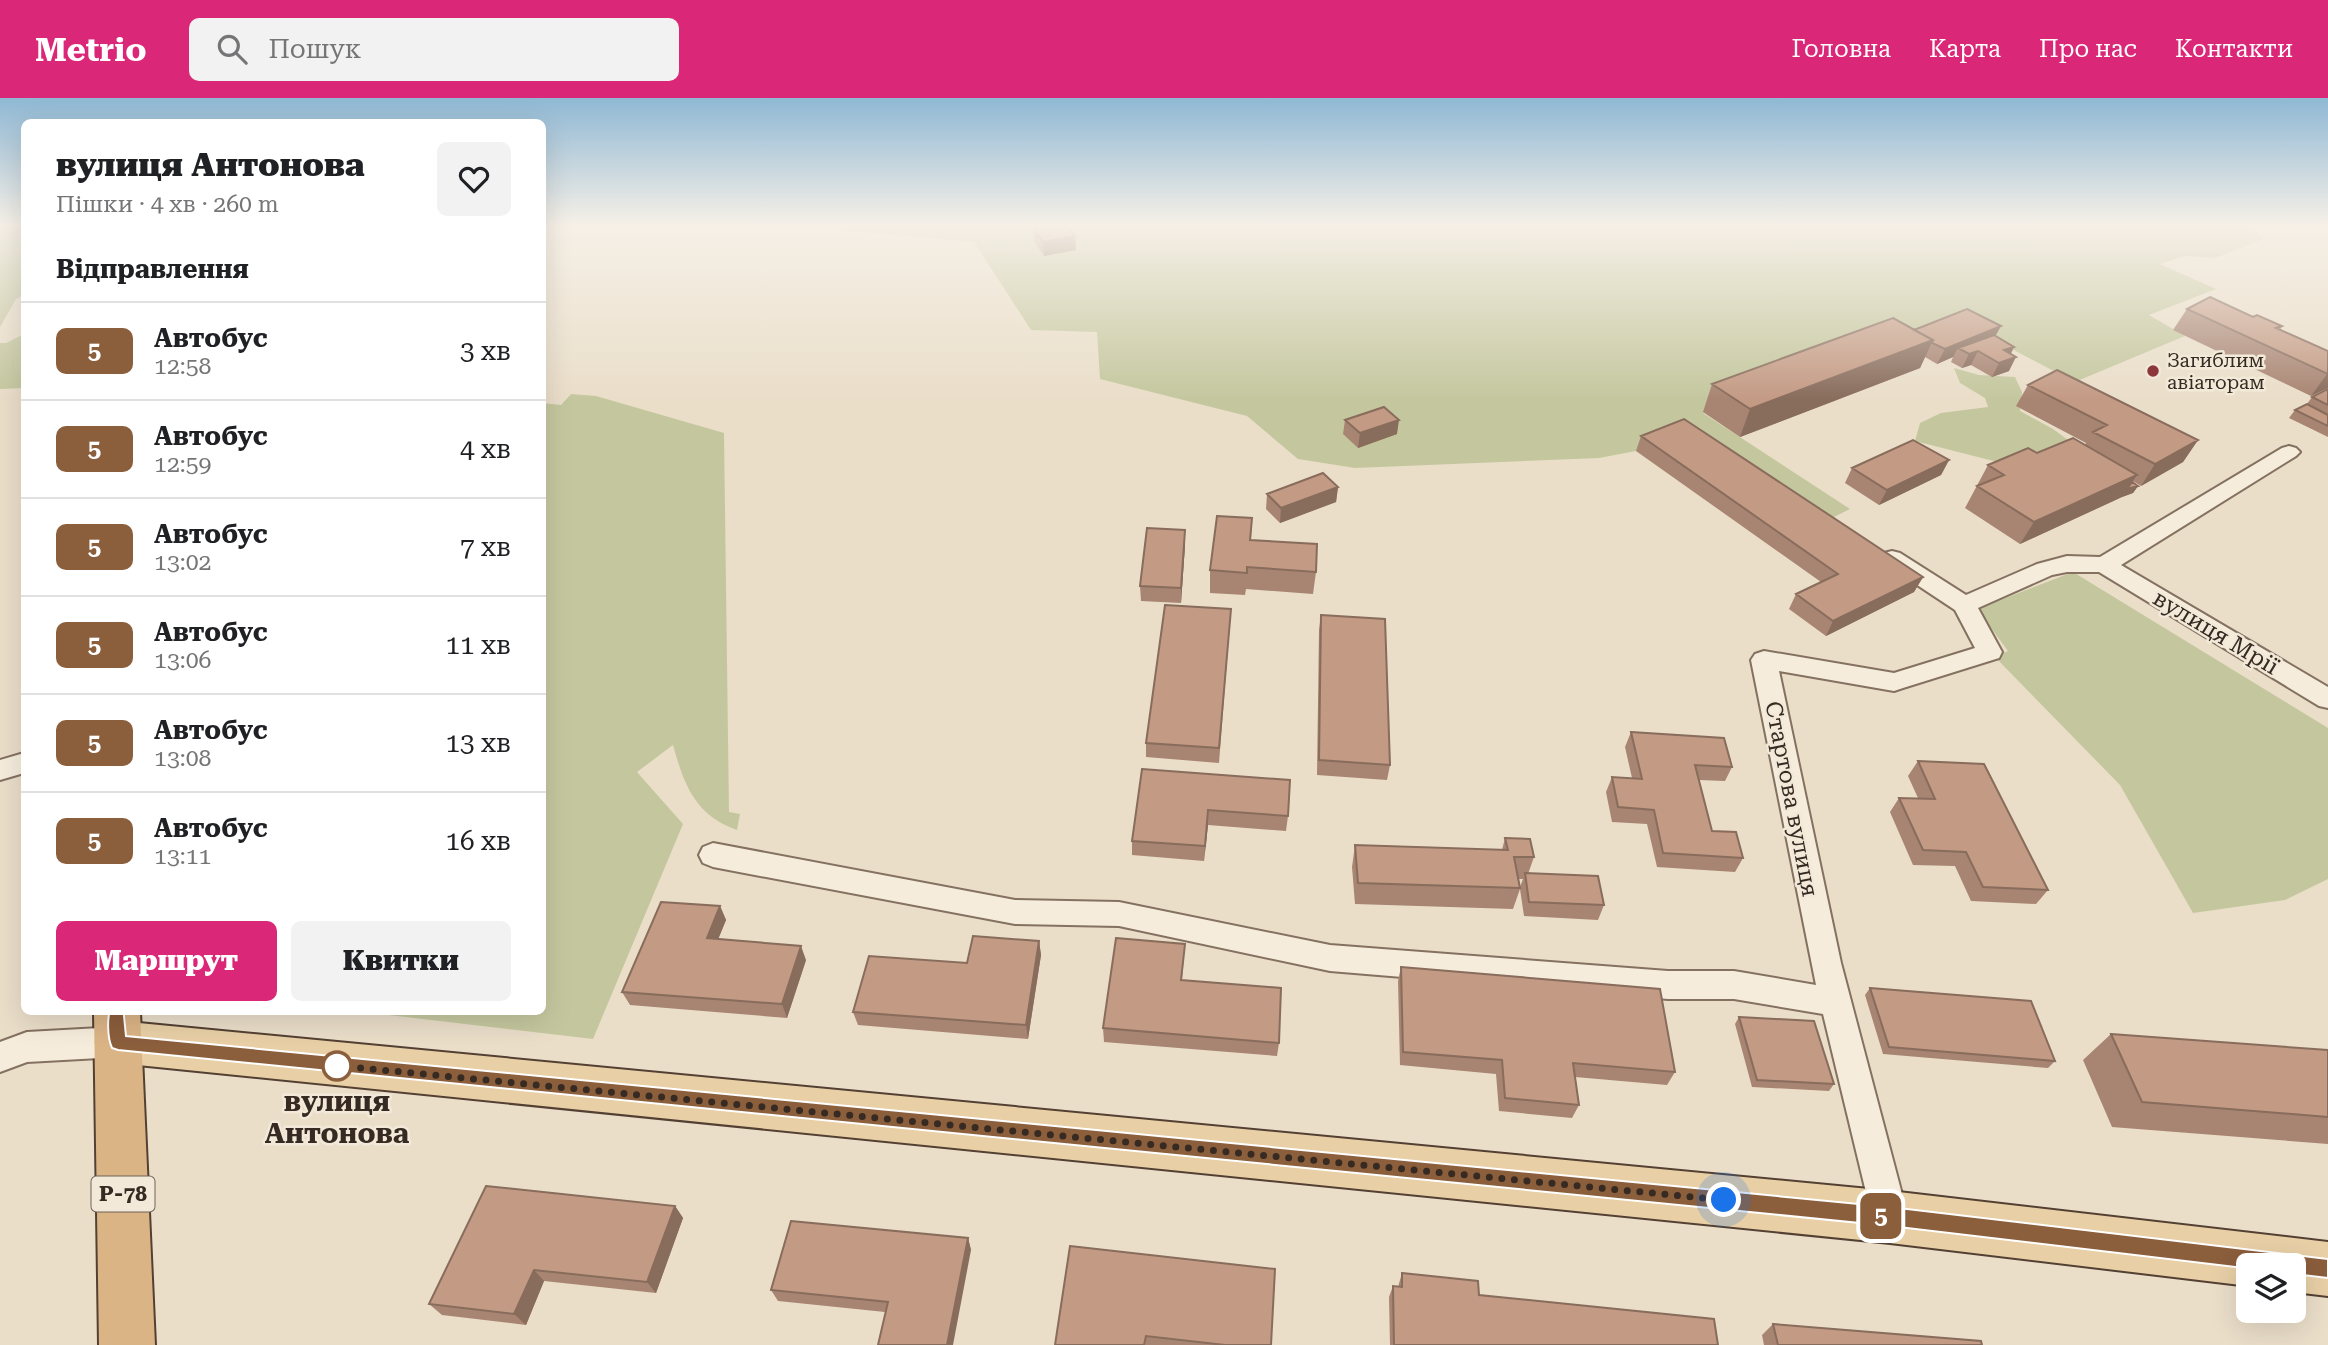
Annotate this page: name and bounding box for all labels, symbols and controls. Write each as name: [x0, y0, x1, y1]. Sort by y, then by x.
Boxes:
search box: [189, 18, 679, 81]
text: Metrio: [35, 30, 147, 69]
icon: search: [213, 30, 251, 68]
text: Пошук: [269, 34, 361, 64]
text: Головна: [1791, 35, 1891, 63]
text: Карта: [1929, 35, 2001, 63]
text: Про нас: [2039, 35, 2137, 63]
text: Контакти: [2175, 35, 2293, 63]
button: heart: [437, 142, 511, 216]
text: вулиця Антонова: [56, 145, 365, 184]
text: Пішки · 4 хв · 260 m: [56, 191, 279, 218]
text: Відправлення: [56, 254, 249, 284]
text: Автобус: [154, 323, 268, 353]
text: 3 хв: [460, 336, 511, 366]
text: 5: [88, 337, 101, 365]
place label: Загиблим авіаторам: [2167, 349, 2265, 394]
text: 12:58: [154, 353, 211, 380]
marker: Загиблим авіаторам: [2145, 363, 2161, 379]
text: Автобус: [154, 421, 268, 451]
text: 4 хв: [460, 434, 511, 464]
text: 5: [88, 435, 101, 463]
text: 12:59: [154, 451, 211, 478]
text: Автобус: [154, 519, 268, 549]
text: 7 хв: [460, 532, 511, 562]
text: 5: [88, 533, 101, 561]
text: 13:02: [154, 549, 211, 576]
street label: вулиця Мрії: [2148, 584, 2283, 680]
text: Автобус: [154, 617, 268, 647]
text: 11 хв: [445, 630, 511, 660]
text: 5: [88, 631, 101, 659]
text: 13:06: [154, 647, 211, 674]
street label: Стартова вулиця: [1759, 699, 1824, 899]
text: Автобус: [154, 715, 268, 745]
text: 13 хв: [445, 728, 511, 758]
text: 5: [88, 729, 101, 757]
text: 13:08: [154, 745, 211, 772]
text: Автобус: [154, 813, 268, 843]
text: 16 хв: [445, 826, 511, 856]
text: 5: [88, 827, 101, 855]
text: 13:11: [154, 843, 211, 870]
button: Маршрут: [56, 921, 277, 1001]
button: Квитки: [291, 921, 511, 1001]
marker: вулиця Антонова: [322, 1051, 352, 1081]
place label: вулиця Антонова: [265, 1085, 410, 1150]
road number: Р-78: [92, 1176, 154, 1212]
your location: [1706, 1182, 1741, 1217]
line badge: 5: [1858, 1193, 1904, 1239]
text: 5: [1874, 1202, 1888, 1230]
map controls: [2236, 1253, 2306, 1323]
button: layers: [2236, 1253, 2306, 1323]

